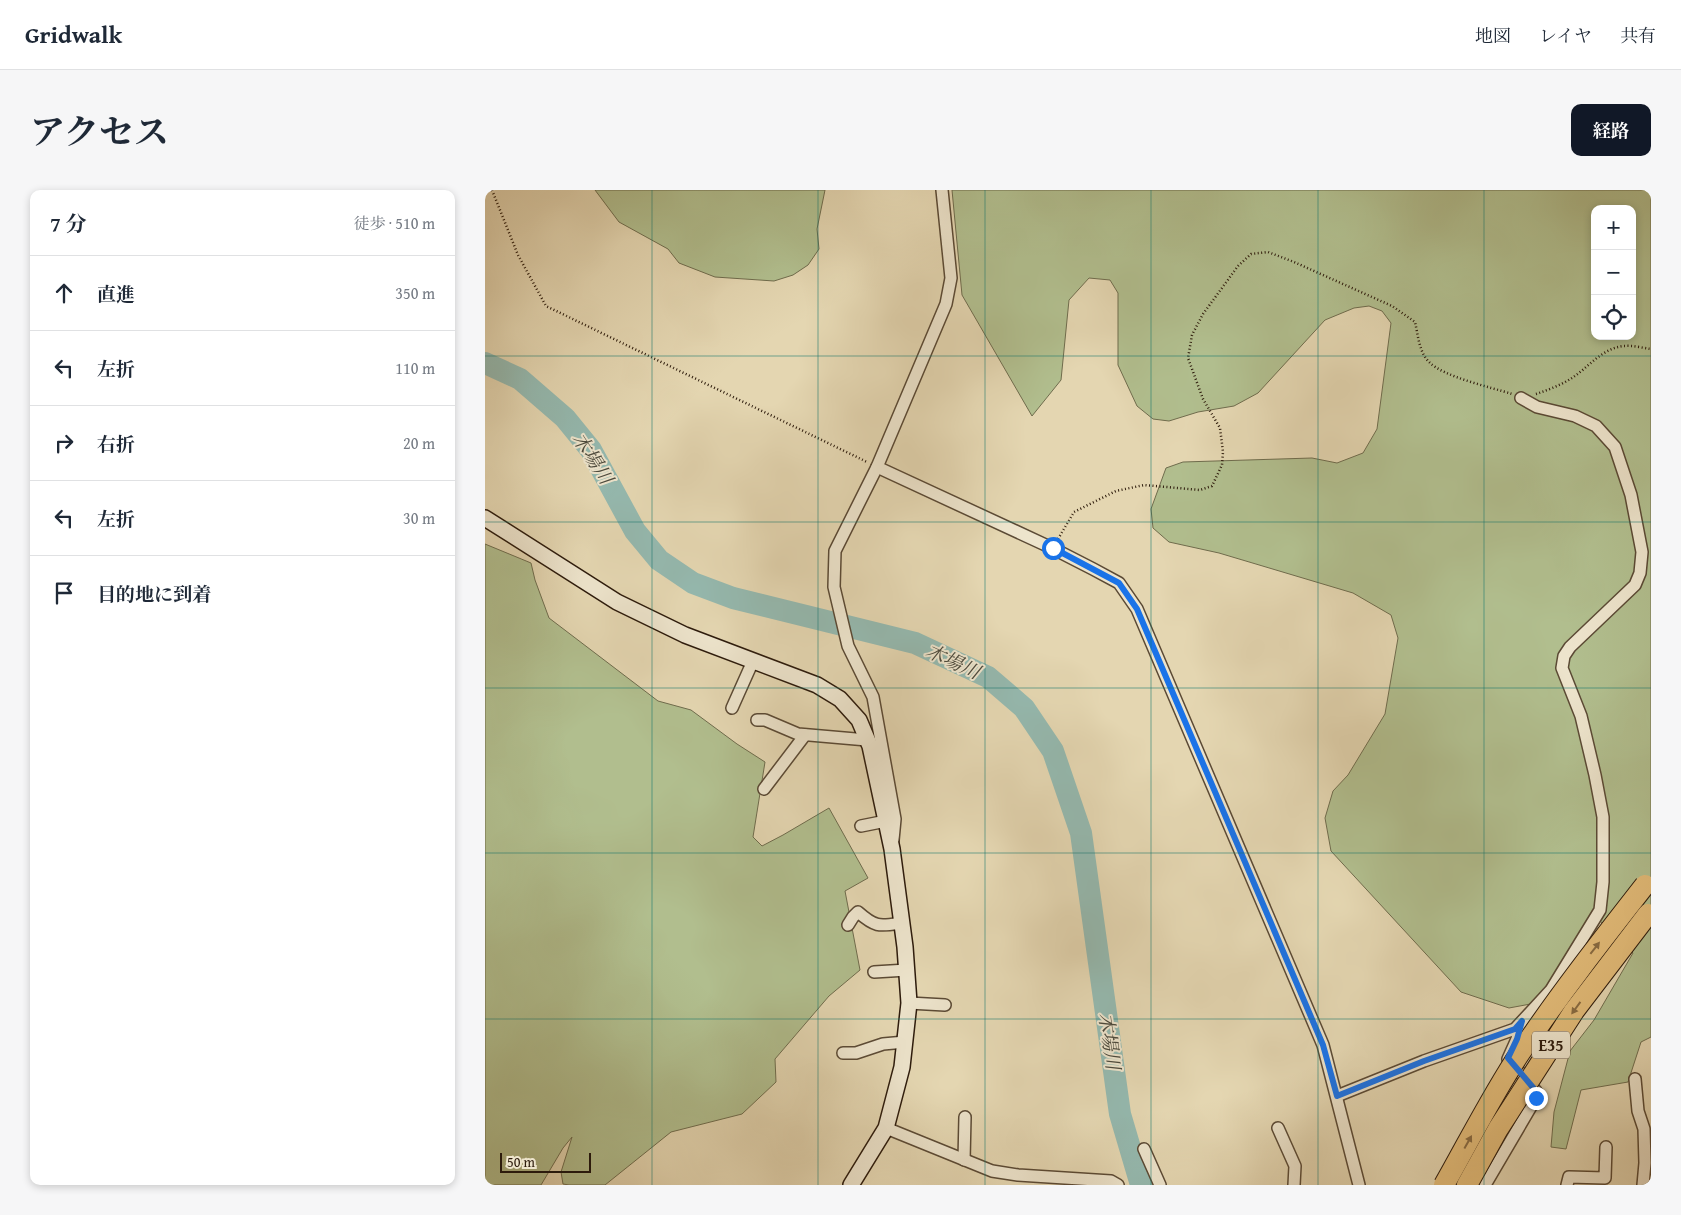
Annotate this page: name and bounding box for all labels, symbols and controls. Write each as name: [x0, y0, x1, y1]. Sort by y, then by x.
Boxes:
text: Gridwalk: [25, 17, 122, 52]
text: 地図: [1475, 22, 1511, 49]
text: レイヤ: [1539, 22, 1592, 49]
text: 共有: [1620, 22, 1656, 49]
button: 経路: [1571, 104, 1651, 156]
text: アクセス: [30, 106, 169, 157]
map controls: [1591, 205, 1636, 340]
button: +: [1591, 205, 1636, 250]
text: 7 分: [50, 208, 87, 239]
text: 徒歩 · 510 m: [354, 211, 435, 235]
button: −: [1591, 250, 1636, 295]
icon: ahead: [50, 279, 78, 307]
text: 直進: [97, 280, 135, 308]
text: 350 m: [395, 281, 435, 305]
button: locate: [1591, 295, 1636, 340]
icon: left: [50, 354, 78, 382]
text: 左折: [97, 355, 135, 383]
text: 110 m: [395, 356, 435, 380]
water label: 木場川: [566, 426, 621, 491]
icon: right: [50, 429, 78, 457]
text: 右折: [97, 430, 135, 458]
text: 20 m: [403, 431, 435, 455]
icon: left: [50, 504, 78, 532]
text: 左折: [97, 505, 135, 533]
text: 30 m: [403, 506, 435, 530]
route start: [1042, 537, 1065, 560]
icon: arrive: [50, 579, 78, 607]
text: 目的地に到着: [97, 580, 211, 608]
water label: 木場川: [921, 636, 987, 687]
one-way arrow: [1590, 942, 1601, 955]
one-way arrow: [1571, 1001, 1581, 1015]
water label: 木場川: [1092, 1011, 1128, 1073]
road number: E35: [1532, 1032, 1570, 1058]
route end: [1525, 1087, 1548, 1110]
one-way arrow: [1463, 1136, 1472, 1149]
scale bar: [500, 1150, 591, 1173]
text: 50 m: [507, 1152, 535, 1172]

